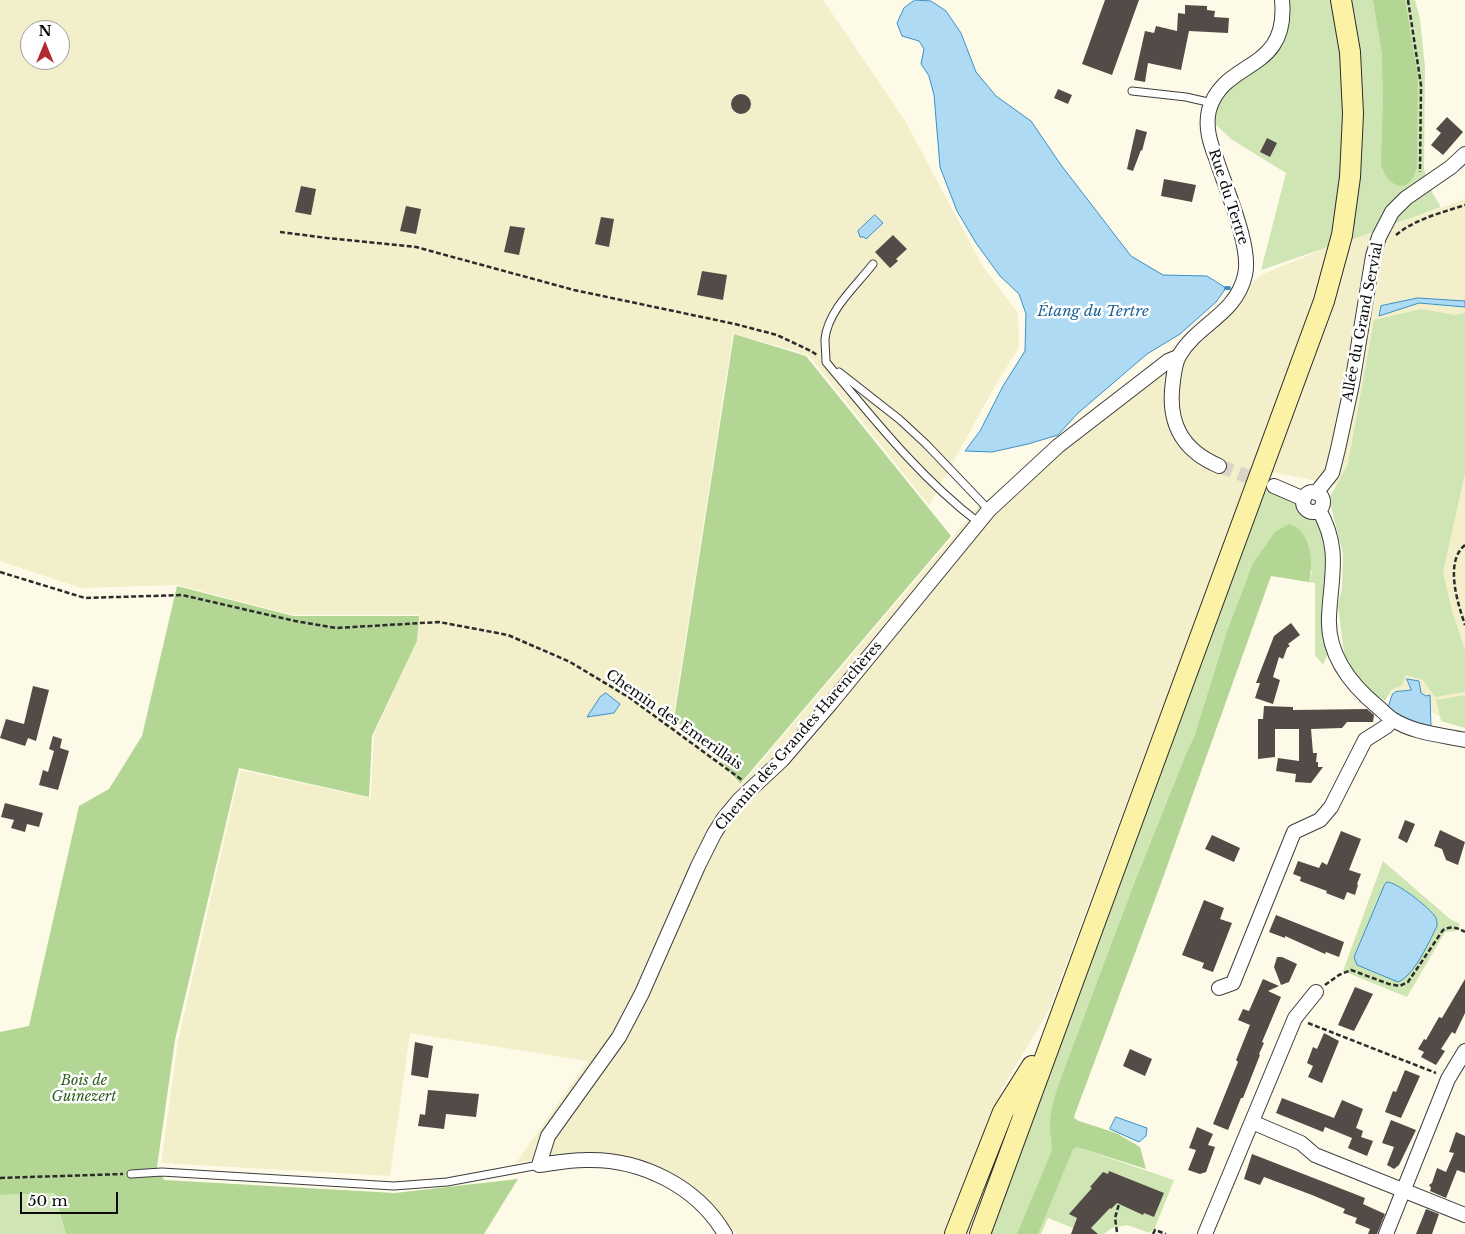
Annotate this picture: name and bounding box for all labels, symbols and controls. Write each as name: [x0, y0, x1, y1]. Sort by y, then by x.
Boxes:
north arrow: [20, 20, 70, 70]
text: N: [38, 22, 52, 40]
street label: Rue du Tertre: [1205, 147, 1251, 247]
street label: Allée du Grand Servial: [1339, 241, 1387, 403]
water label: Étang du Tertre: [1037, 303, 1149, 321]
street label: Chemin des Grandes Harenchères: [712, 638, 886, 834]
street label: Chemin des Emerillais: [602, 666, 746, 774]
park label: Bois de Guinezert: [52, 1073, 116, 1106]
scale bar: [22, 1182, 120, 1214]
text: 50 m: [28, 1191, 68, 1210]

